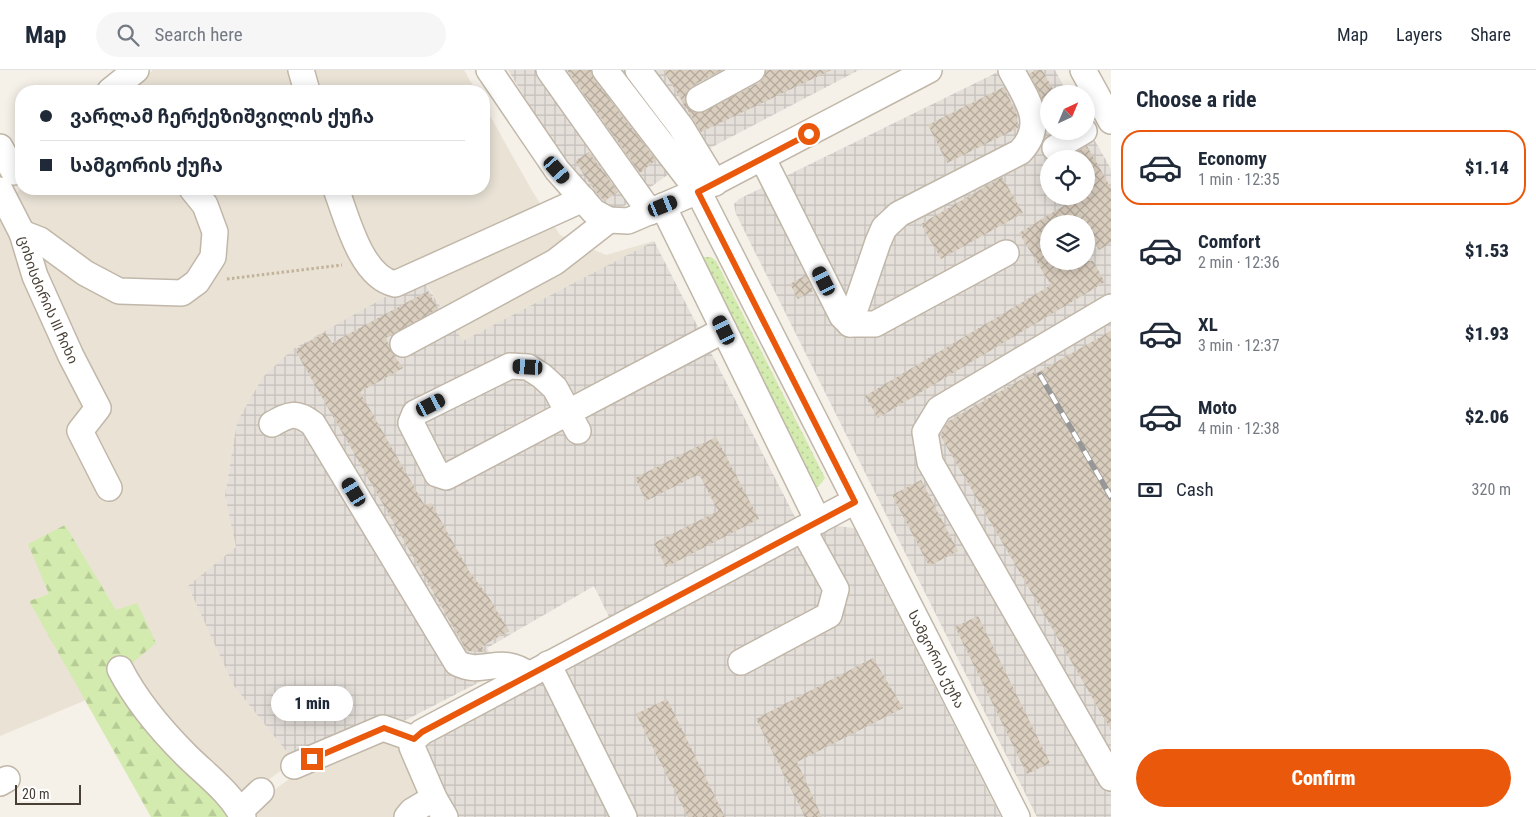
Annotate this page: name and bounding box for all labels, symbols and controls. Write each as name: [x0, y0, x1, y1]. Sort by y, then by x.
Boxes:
search box: [96, 12, 446, 57]
text: Map: [25, 21, 66, 49]
icon: search: [114, 21, 142, 49]
text: Search here: [154, 23, 243, 46]
text: Map: [1337, 24, 1368, 45]
text: Layers: [1396, 24, 1443, 45]
text: Share: [1471, 24, 1511, 45]
north arrow: [1040, 85, 1095, 140]
map controls: [1040, 85, 1095, 270]
text: Choose a ride: [1136, 87, 1257, 112]
text: ვარლამ ჩერქეზიშვილის ქუჩა: [70, 105, 374, 128]
route start: [798, 123, 820, 145]
icon: car: [1138, 145, 1183, 190]
text: Economy: [1198, 147, 1267, 170]
button: locate: [1040, 150, 1095, 205]
text: სამგორის ქუჩა: [70, 154, 223, 177]
car: [541, 154, 572, 186]
text: $1.14: [1465, 156, 1509, 179]
text: 1 min · 12:35: [1198, 170, 1280, 189]
car: [646, 193, 679, 219]
button: layers: [1040, 215, 1095, 270]
icon: car: [1138, 228, 1183, 273]
text: Comfort: [1198, 230, 1261, 253]
street label: ციხისძირის III ჩიხი: [14, 234, 81, 366]
text: $1.53: [1465, 239, 1509, 262]
text: 2 min · 12:36: [1198, 253, 1280, 272]
car: [810, 264, 837, 298]
icon: car: [1138, 311, 1183, 356]
car: [710, 313, 737, 347]
text: XL: [1198, 313, 1218, 336]
text: $1.93: [1465, 322, 1509, 345]
text: 3 min · 12:37: [1198, 336, 1280, 355]
car: [512, 359, 543, 375]
car: [414, 392, 447, 418]
icon: car: [1138, 394, 1183, 439]
text: Moto: [1198, 396, 1237, 419]
text: $2.06: [1465, 405, 1509, 428]
text: 4 min · 12:38: [1198, 419, 1280, 438]
car: [339, 475, 368, 509]
icon: cash: [1136, 476, 1164, 504]
text: Cash: [1176, 478, 1214, 501]
text: 320 m: [1472, 480, 1511, 499]
street label: სამგორის ქუჩა: [905, 608, 968, 711]
callout: 1 min: [271, 686, 353, 722]
text: 1 min: [294, 694, 330, 713]
route end: [301, 748, 323, 770]
button: Confirm: [1136, 749, 1511, 807]
scale bar: [15, 782, 81, 805]
text: 20 m: [22, 786, 50, 802]

